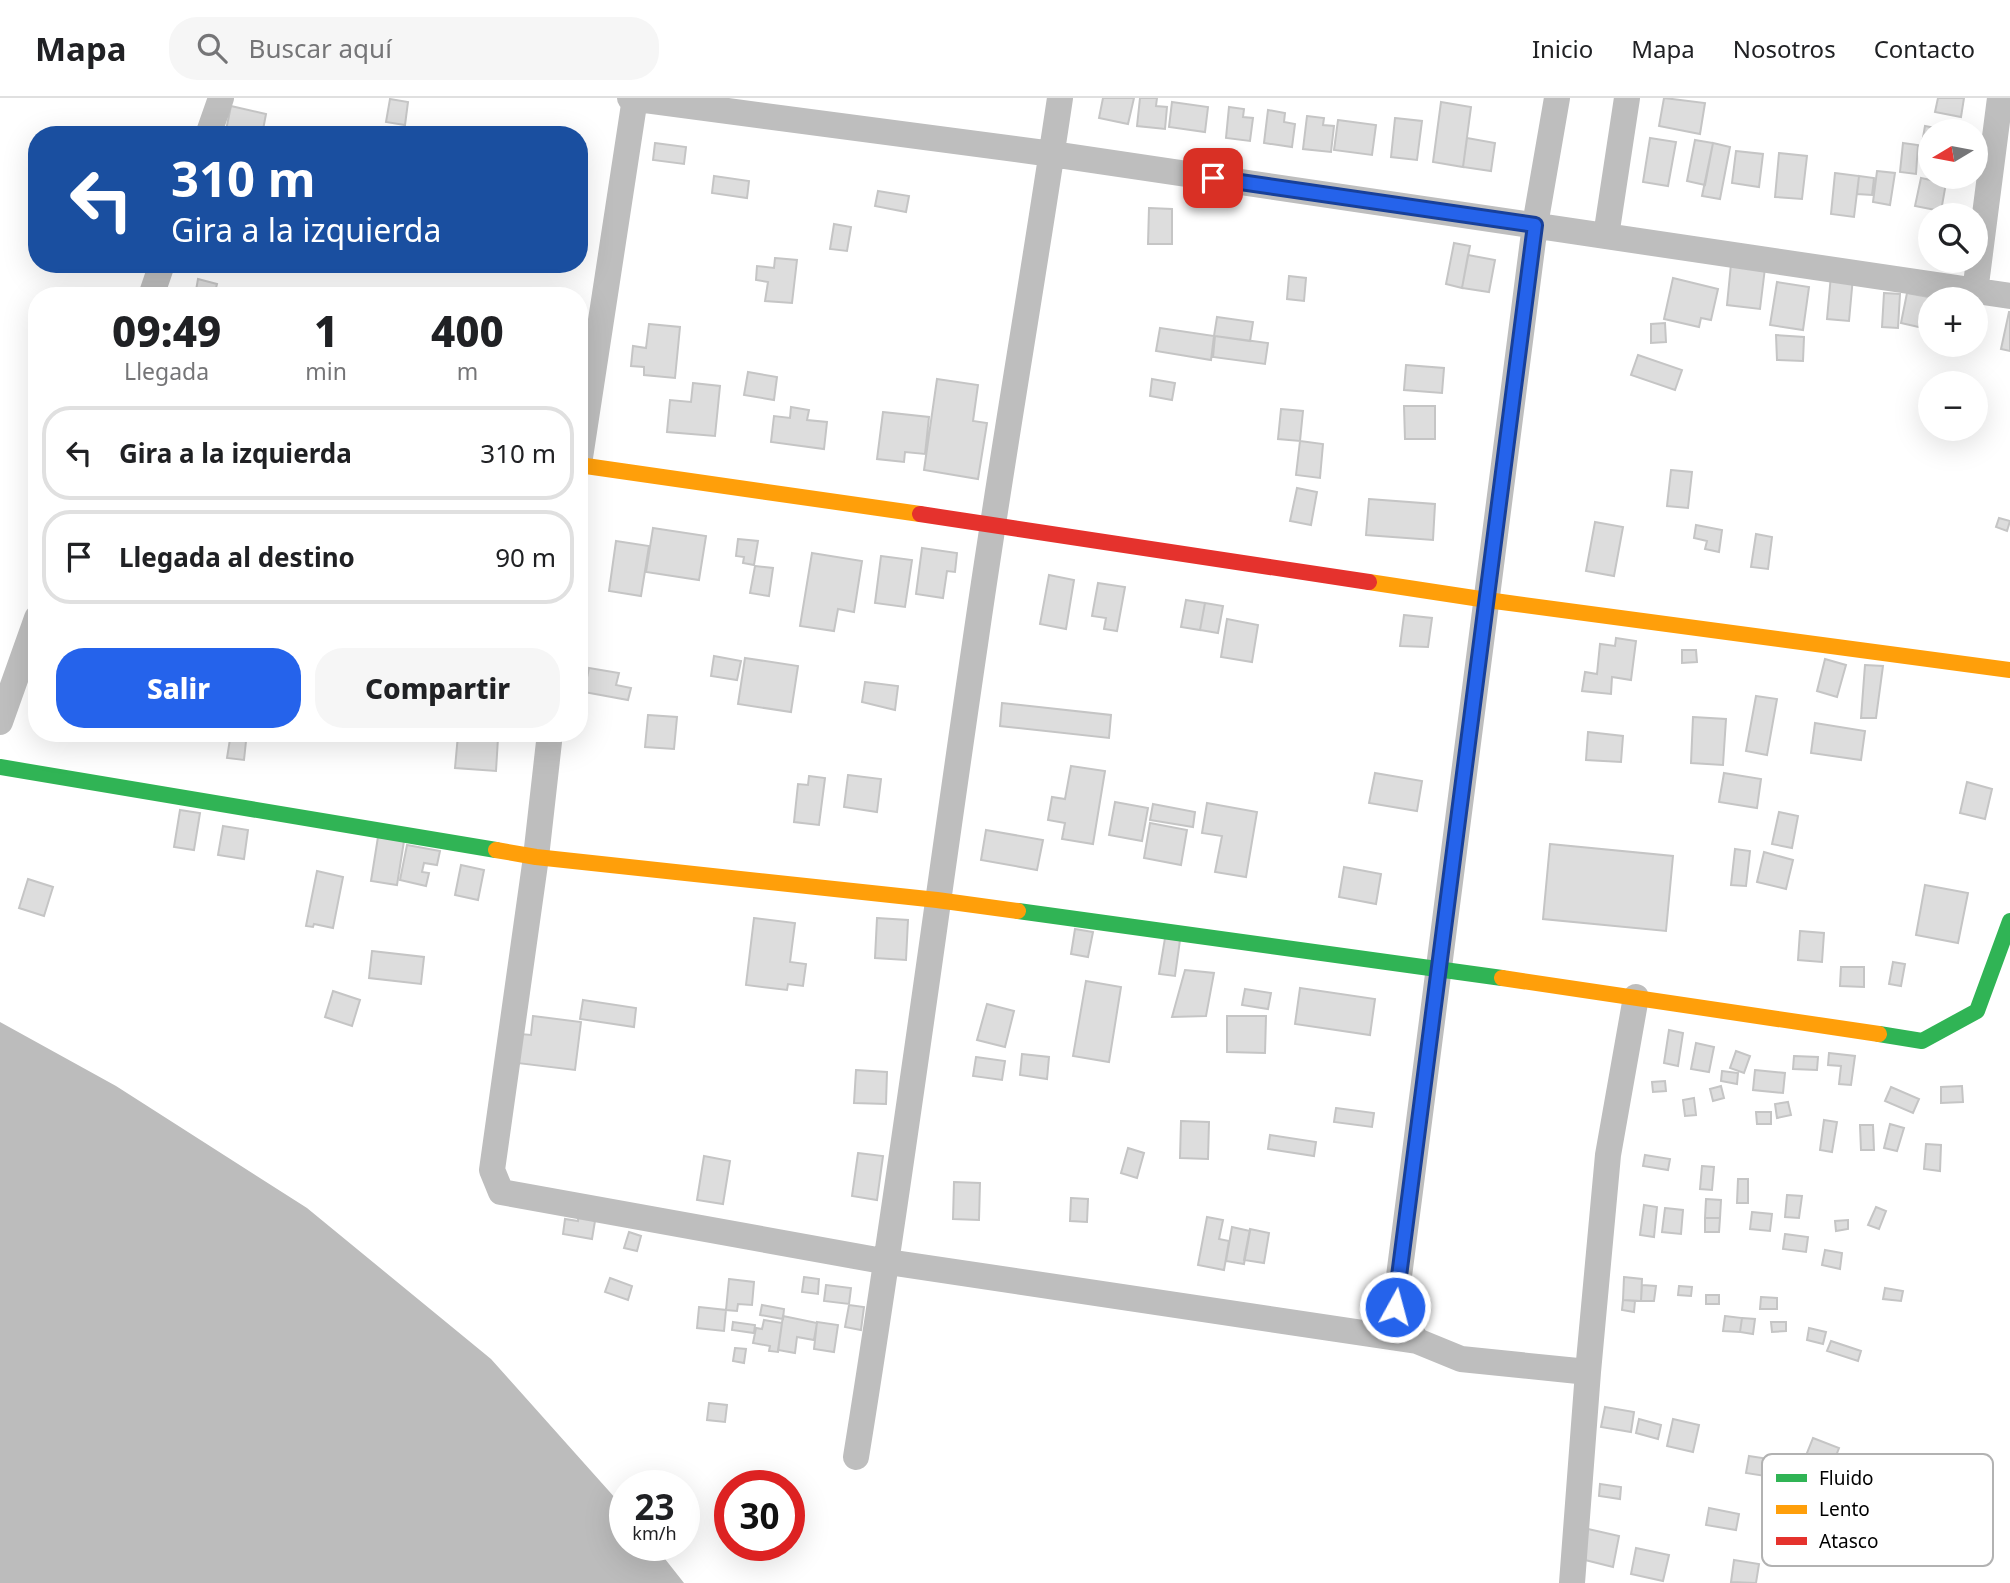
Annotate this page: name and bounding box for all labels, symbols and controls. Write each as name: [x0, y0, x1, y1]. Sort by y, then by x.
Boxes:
search box: [169, 17, 659, 80]
text: Mapa: [35, 26, 127, 71]
icon: search: [193, 29, 231, 67]
text: Buscar aquí: [249, 30, 392, 66]
text: Inicio: [1532, 32, 1593, 65]
text: Mapa: [1631, 32, 1695, 65]
text: Nosotros: [1733, 32, 1836, 65]
text: Contacto: [1874, 32, 1975, 65]
north arrow: [1918, 119, 1988, 189]
map controls: [1918, 119, 1988, 441]
text: 310 m: [171, 145, 316, 211]
pin: [1183, 148, 1243, 208]
icon: left: [56, 154, 147, 245]
icon: arrive: [1194, 159, 1232, 197]
button: search: [1918, 203, 1988, 273]
text: Gira a la izquierda: [171, 208, 441, 251]
button: +: [1918, 287, 1988, 357]
text: 09:49: [112, 302, 221, 359]
text: 1: [314, 302, 338, 359]
text: 400: [431, 302, 504, 359]
text: Llegada: [124, 355, 209, 387]
text: min: [305, 355, 347, 387]
text: m: [457, 355, 478, 387]
button: −: [1918, 371, 1988, 441]
icon: left: [60, 434, 98, 472]
text: Gira a la izquierda: [119, 435, 352, 471]
text: 310 m: [480, 435, 556, 471]
icon: arrive: [60, 538, 98, 576]
text: Llegada al destino: [119, 539, 355, 575]
text: 90 m: [495, 539, 556, 575]
button: Salir: [56, 648, 301, 728]
button: Compartir: [315, 648, 560, 728]
position arrow: [1358, 1270, 1432, 1344]
legend: [1762, 1454, 1993, 1566]
text: Fluido: [1819, 1465, 1874, 1491]
speed limit sign: 30: [714, 1470, 805, 1561]
text: 23: [634, 1483, 675, 1530]
text: Lento: [1819, 1496, 1870, 1522]
text: km/h: [632, 1521, 677, 1545]
text: Atasco: [1819, 1528, 1878, 1554]

